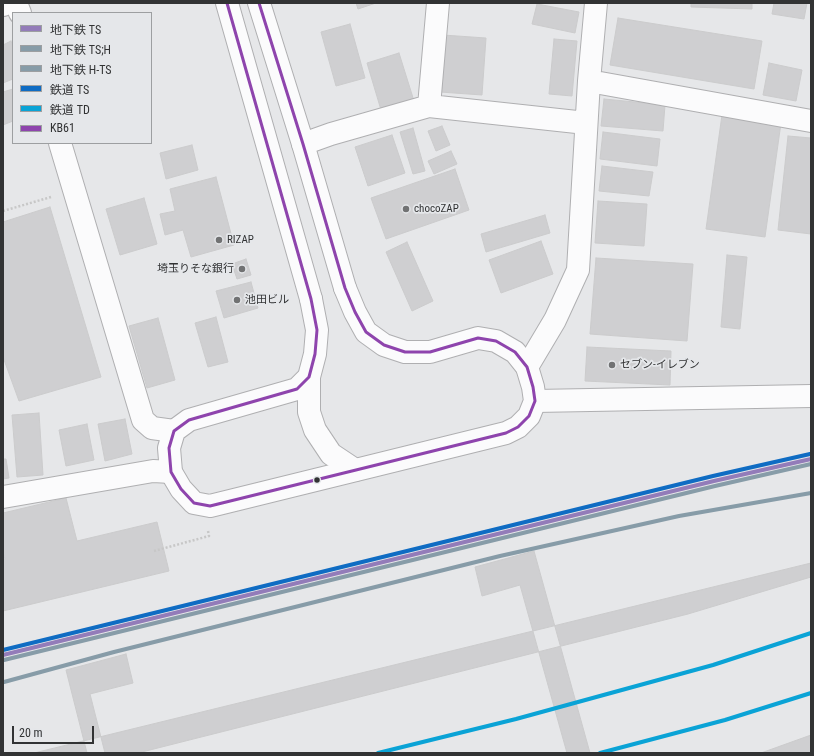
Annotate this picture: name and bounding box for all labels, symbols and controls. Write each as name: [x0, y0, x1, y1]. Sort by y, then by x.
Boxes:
legend: [12, 12, 152, 144]
text: 地下鉄 TS: [50, 23, 101, 37]
text: 地下鉄 TS;H: [50, 43, 111, 57]
text: 地下鉄 H-TS: [50, 63, 112, 77]
text: 鉄道 TS: [50, 83, 89, 97]
text: 鉄道 TD: [50, 103, 90, 117]
text: KB61: [50, 121, 75, 135]
place label: chocoZAP: [414, 202, 459, 216]
marker: chocoZAP: [401, 204, 411, 214]
place label: RIZAP: [227, 233, 254, 247]
marker: RIZAP: [214, 235, 224, 245]
place label: 埼玉りそな銀行: [157, 262, 234, 276]
marker: 埼玉りそな銀行: [237, 264, 247, 274]
place label: 池田ビル: [245, 293, 289, 307]
marker: 池田ビル: [232, 295, 242, 305]
place label: セブン-イレブン: [620, 358, 700, 372]
marker: セブン-イレブン: [607, 360, 617, 370]
unlabelled marker: [312, 475, 322, 485]
scale bar: [14, 718, 96, 744]
text: 20 m: [19, 726, 43, 740]

